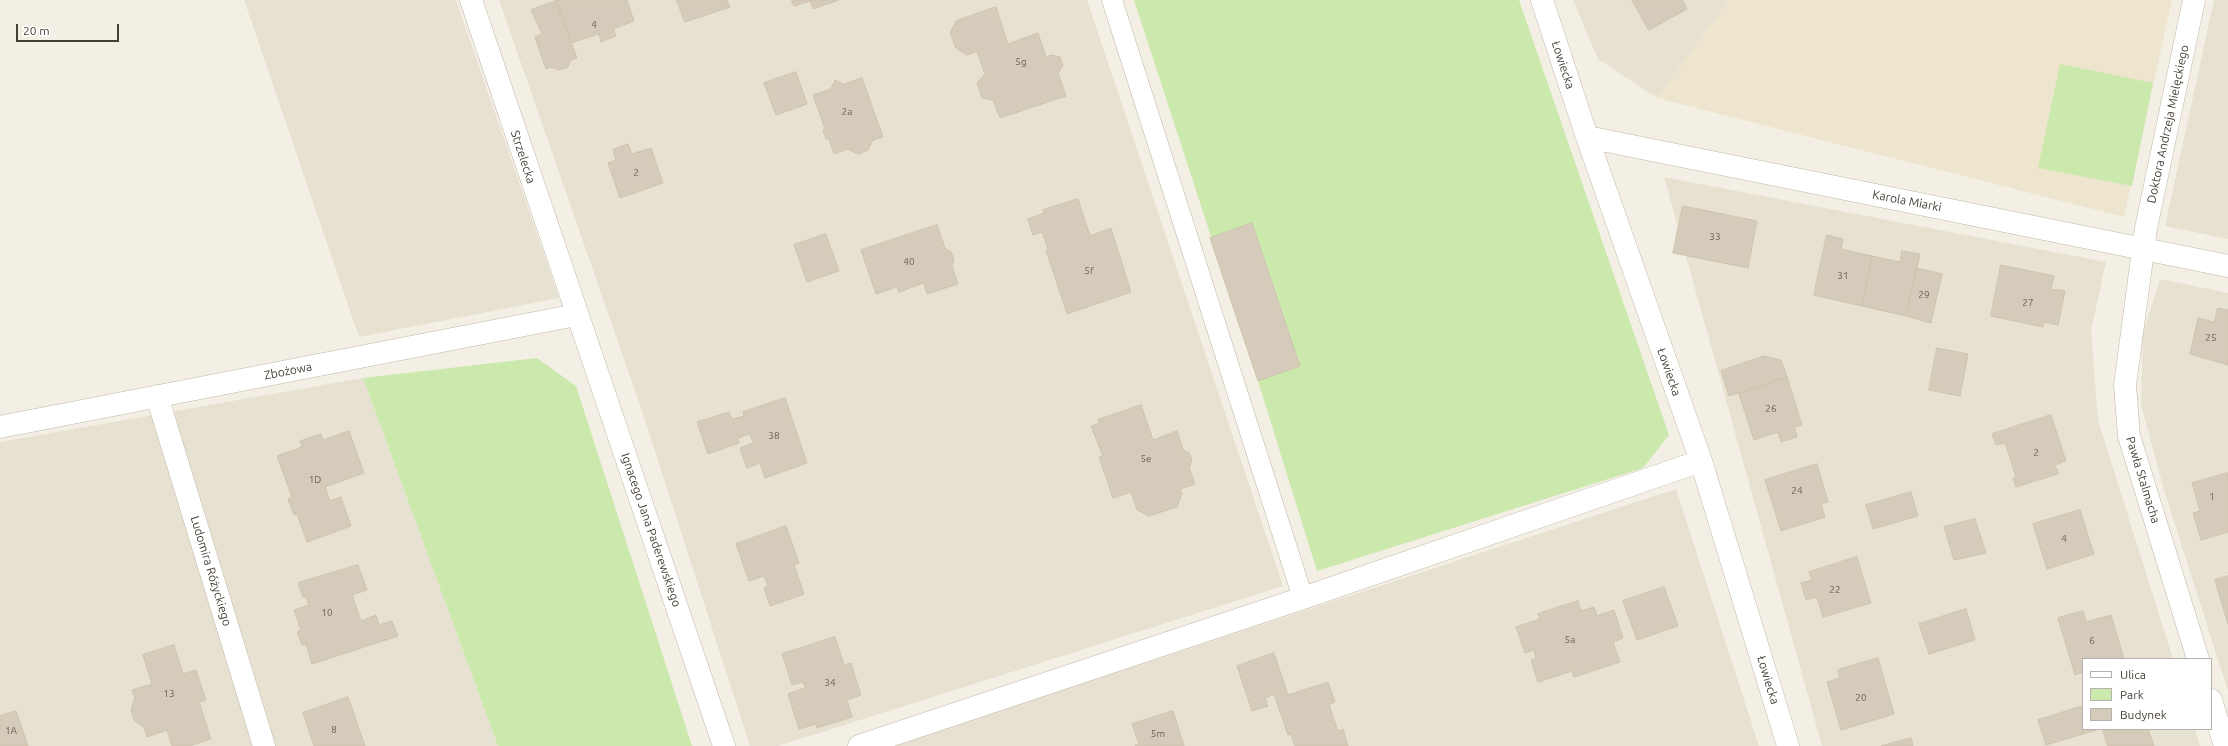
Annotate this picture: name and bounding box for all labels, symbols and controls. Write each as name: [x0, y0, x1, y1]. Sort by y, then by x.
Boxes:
scale bar: [18, 16, 121, 42]
house number: 4: [591, 19, 597, 31]
text: 20 m: [23, 24, 50, 37]
street label: Łowiecka: [1548, 39, 1578, 91]
street label: Doktora Andrzeja Mielęckiego: [2144, 43, 2192, 205]
house number: 5g: [1015, 56, 1027, 68]
house number: 2a: [842, 106, 852, 118]
street label: Strzelecka: [508, 129, 538, 185]
house number: 2: [633, 167, 639, 179]
street label: Karola Miarki: [1871, 187, 1943, 215]
house number: 33: [1709, 231, 1721, 243]
house number: 40: [903, 256, 915, 268]
house number: 5f: [1084, 265, 1094, 277]
house number: 31: [1837, 270, 1849, 282]
house number: 29: [1918, 289, 1930, 301]
house number: 27: [2022, 297, 2034, 309]
house number: 25: [2205, 332, 2217, 344]
street label: Łowiecka: [1654, 346, 1684, 398]
street label: Zbożowa: [263, 359, 313, 383]
house number: 26: [1765, 403, 1777, 415]
house number: 38: [768, 430, 780, 442]
street label: Pawła Stalmacha: [2123, 435, 2163, 525]
house number: 2: [2033, 447, 2039, 459]
street label: Ignacego Jana Paderewskiego: [618, 451, 684, 609]
house number: 5e: [1140, 453, 1152, 465]
house number: 1D: [309, 474, 321, 486]
house number: 24: [1791, 485, 1803, 497]
house number: 1: [2209, 491, 2215, 503]
street label: Ludomira Różyckiego: [187, 514, 235, 628]
house number: 4: [2061, 533, 2067, 545]
house number: 22: [1829, 584, 1841, 596]
house number: 10: [321, 607, 333, 619]
house number: 5a: [1565, 634, 1575, 646]
house number: 6: [2089, 635, 2095, 647]
street label: Łowiecka: [1754, 654, 1782, 706]
legend: [2082, 658, 2212, 730]
text: Ulica: [2120, 668, 2146, 681]
house number: 34: [824, 677, 836, 689]
house number: 13: [163, 688, 175, 700]
text: Park: [2120, 688, 2144, 701]
house number: 20: [1855, 692, 1867, 704]
text: Budynek: [2120, 708, 2167, 721]
house number: 8: [331, 724, 337, 736]
house number: 1A: [5, 725, 17, 737]
house number: 5m: [1151, 728, 1165, 740]

